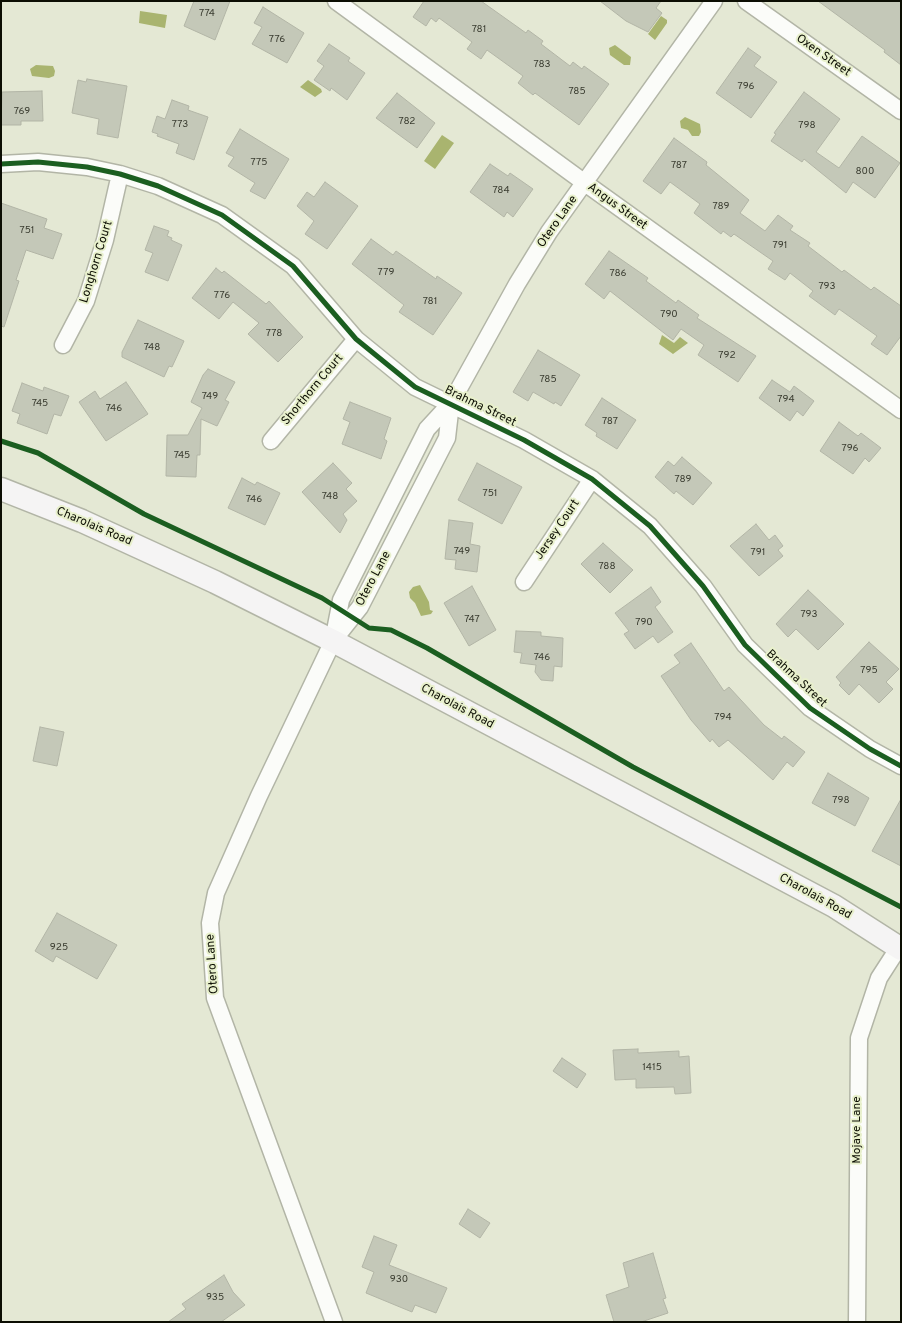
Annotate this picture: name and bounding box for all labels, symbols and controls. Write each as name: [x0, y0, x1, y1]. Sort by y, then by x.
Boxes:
house number: 774: [199, 8, 215, 20]
house number: 781: [472, 24, 486, 36]
street label: Oxen Street: [793, 32, 853, 80]
house number: 776: [269, 34, 285, 46]
house number: 783: [533, 59, 551, 71]
house number: 796: [737, 81, 755, 93]
house number: 785: [568, 86, 586, 98]
house number: 769: [14, 106, 30, 118]
house number: 782: [399, 116, 415, 128]
house number: 773: [172, 119, 188, 131]
house number: 798: [798, 120, 816, 132]
house number: 775: [251, 157, 267, 169]
house number: 787: [671, 160, 687, 172]
house number: 800: [856, 166, 874, 178]
street label: Angus Street: [584, 181, 650, 233]
house number: 784: [492, 185, 510, 197]
street label: Otero Lane: [535, 193, 581, 251]
house number: 789: [713, 201, 729, 213]
street label: Longhorn Court: [78, 219, 116, 305]
house number: 751: [19, 225, 35, 237]
house number: 791: [773, 240, 787, 252]
house number: 779: [378, 267, 394, 279]
house number: 786: [610, 268, 626, 280]
house number: 793: [818, 281, 836, 293]
house number: 776: [214, 290, 230, 302]
house number: 781: [423, 296, 437, 308]
house number: 790: [660, 309, 678, 321]
house number: 778: [266, 328, 282, 340]
house number: 748: [144, 342, 160, 354]
house number: 792: [718, 350, 736, 362]
street label: Shorthorn Court: [279, 352, 347, 428]
house number: 785: [539, 374, 557, 386]
street label: Brahma Street: [442, 383, 518, 431]
house number: 749: [202, 391, 218, 403]
house number: 794: [777, 394, 795, 406]
house number: 745: [32, 398, 48, 410]
house number: 746: [106, 403, 122, 415]
house number: 787: [602, 416, 618, 428]
house number: 796: [841, 443, 859, 455]
house number: 745: [174, 450, 190, 462]
house number: 789: [675, 474, 691, 486]
house number: 751: [482, 488, 498, 500]
house number: 748: [322, 491, 338, 503]
house number: 746: [246, 494, 262, 506]
street label: Jersey Court: [533, 497, 583, 563]
street label: Charolais Road: [54, 505, 134, 549]
house number: 749: [454, 546, 470, 558]
house number: 791: [751, 547, 765, 559]
street label: Otero Lane: [354, 549, 394, 609]
house number: 788: [598, 561, 616, 573]
house number: 793: [800, 609, 818, 621]
house number: 747: [464, 614, 480, 626]
house number: 790: [635, 617, 653, 629]
street label: Brahma Street: [763, 647, 829, 711]
house number: 746: [534, 652, 550, 664]
house number: 795: [860, 665, 878, 677]
street label: Charolais Road: [418, 682, 496, 732]
house number: 794: [714, 712, 732, 724]
house number: 798: [832, 795, 850, 807]
street label: Charolais Road: [776, 871, 854, 923]
street label: Otero Lane: [204, 933, 222, 995]
house number: 925: [50, 942, 68, 954]
house number: 1415: [642, 1062, 662, 1074]
street label: Mojave Lane: [851, 1096, 865, 1164]
house number: 930: [390, 1274, 408, 1286]
house number: 935: [206, 1292, 224, 1304]

